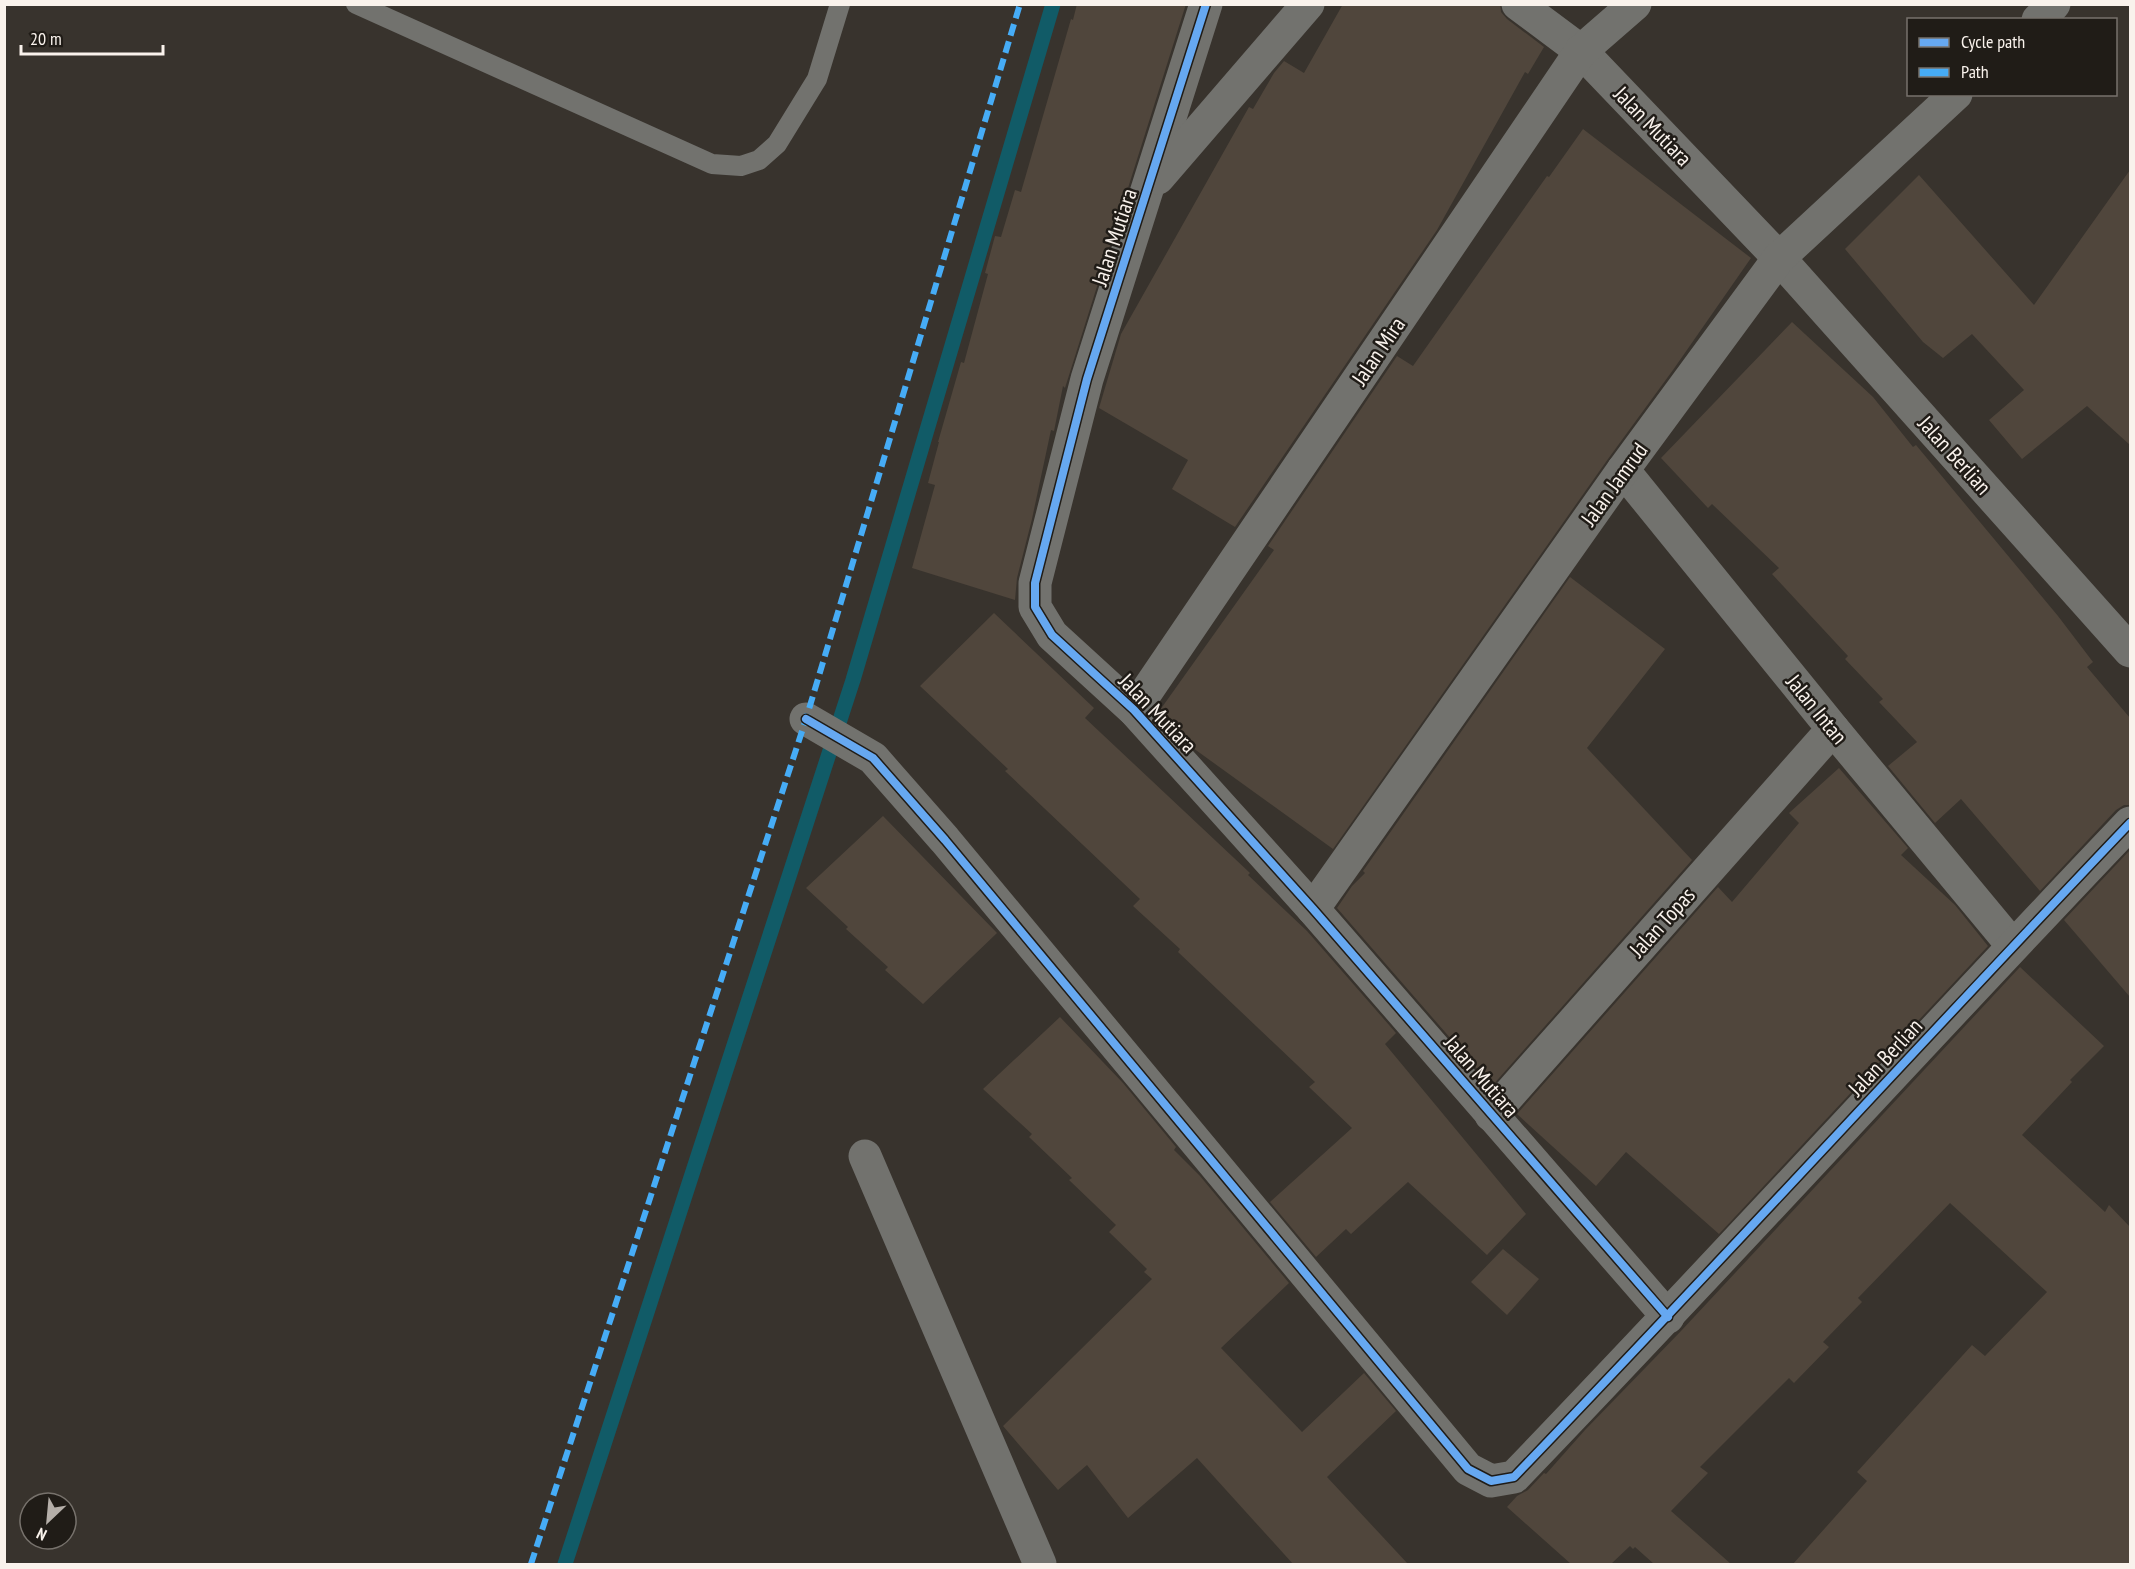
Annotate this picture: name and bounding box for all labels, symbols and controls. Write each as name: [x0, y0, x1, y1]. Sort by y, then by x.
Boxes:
scale bar: [21, 18, 164, 56]
legend: [1907, 18, 2117, 96]
text: 20 m: [30, 27, 62, 50]
text: Cycle path: [1961, 30, 2025, 53]
text: Path: [1961, 60, 1989, 83]
street label: Jalan Mutiara: [1607, 79, 1698, 172]
street label: Jalan Mutiara: [1085, 185, 1143, 290]
street label: Jalan Mira: [1345, 312, 1411, 391]
street label: Jalan Berlian: [1912, 409, 1998, 500]
street label: Jalan Jamrud: [1574, 437, 1654, 532]
street label: Jalan Mutiara: [1112, 666, 1203, 759]
street label: Jalan Intan: [1780, 668, 1854, 750]
street label: Jalan Topas: [1623, 881, 1701, 964]
street label: Jalan Berlian: [1841, 1012, 1928, 1102]
street label: Jalan Mutiara: [1438, 1028, 1525, 1123]
north arrow: [18, 1491, 78, 1551]
text: N: [33, 1524, 50, 1545]

